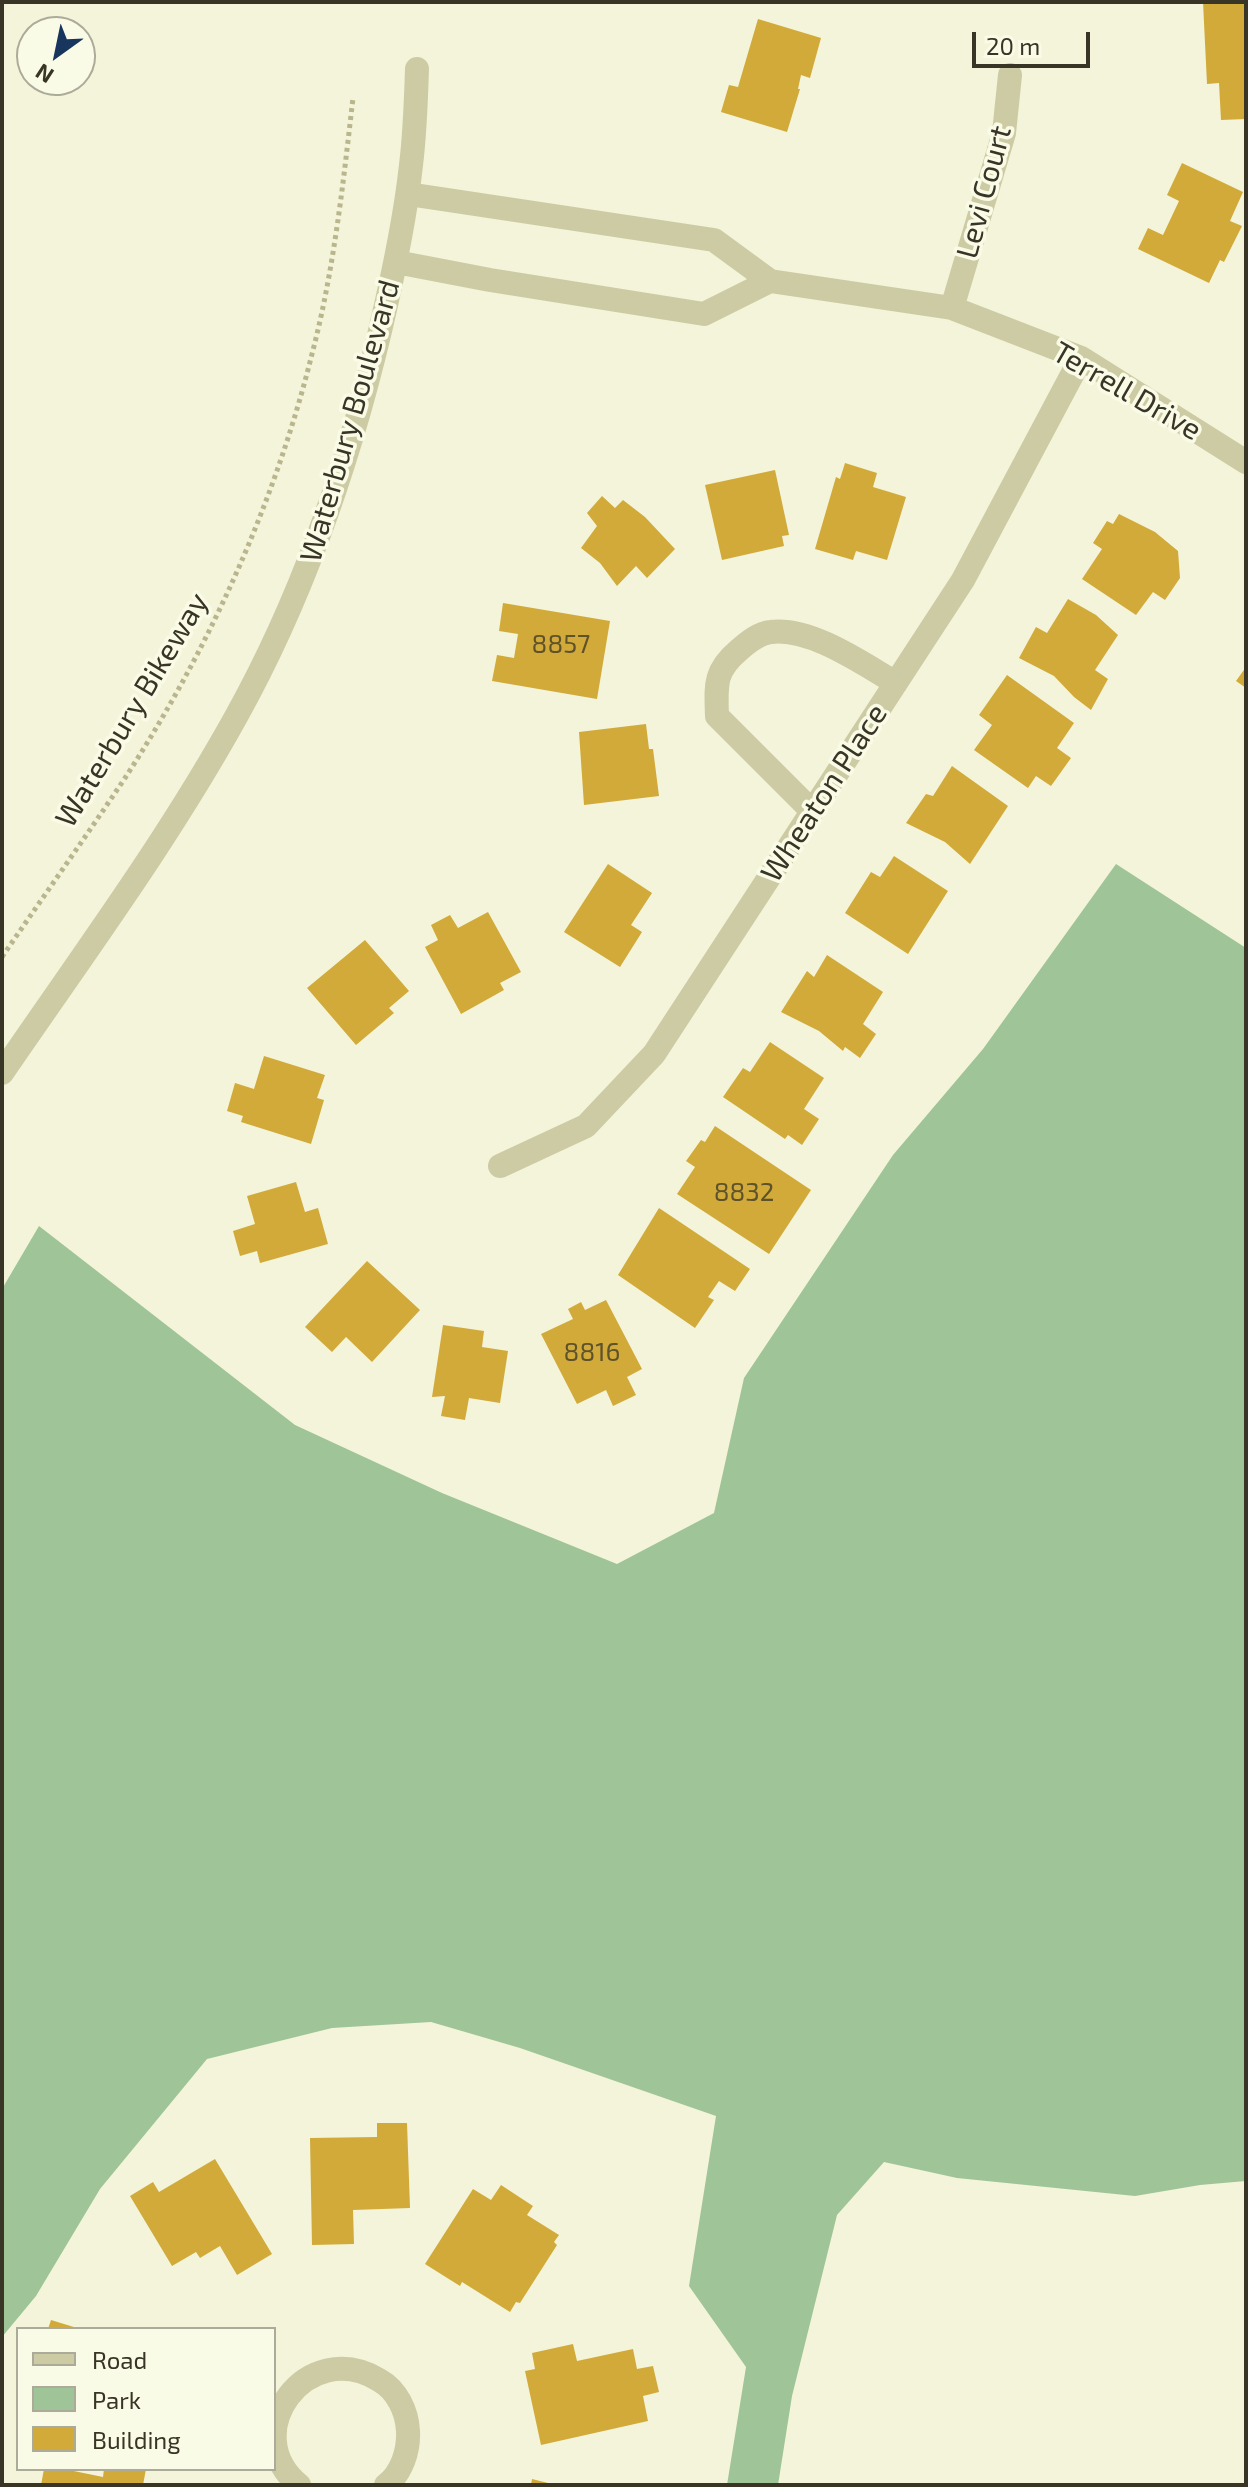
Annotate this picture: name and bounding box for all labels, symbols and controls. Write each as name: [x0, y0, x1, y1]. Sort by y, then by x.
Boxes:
north arrow: [16, 16, 96, 96]
scale bar: [976, 16, 1094, 66]
text: 20 m: [986, 31, 1040, 60]
text: N: [30, 59, 58, 90]
street label: Levi Court: [949, 122, 1019, 262]
street label: Waterbury Boulevard: [292, 276, 408, 566]
street label: Terrell Drive: [1046, 334, 1208, 448]
street label: Waterbury Bikeway: [48, 586, 216, 834]
house number: 8857: [532, 628, 590, 660]
street label: Wheaton Place: [753, 697, 895, 889]
house number: 8832: [714, 1176, 774, 1208]
house number: 8816: [564, 1336, 620, 1368]
legend: [16, 2327, 276, 2471]
text: Road: [92, 2345, 147, 2374]
text: Park: [92, 2385, 141, 2414]
text: Building: [92, 2425, 181, 2454]

